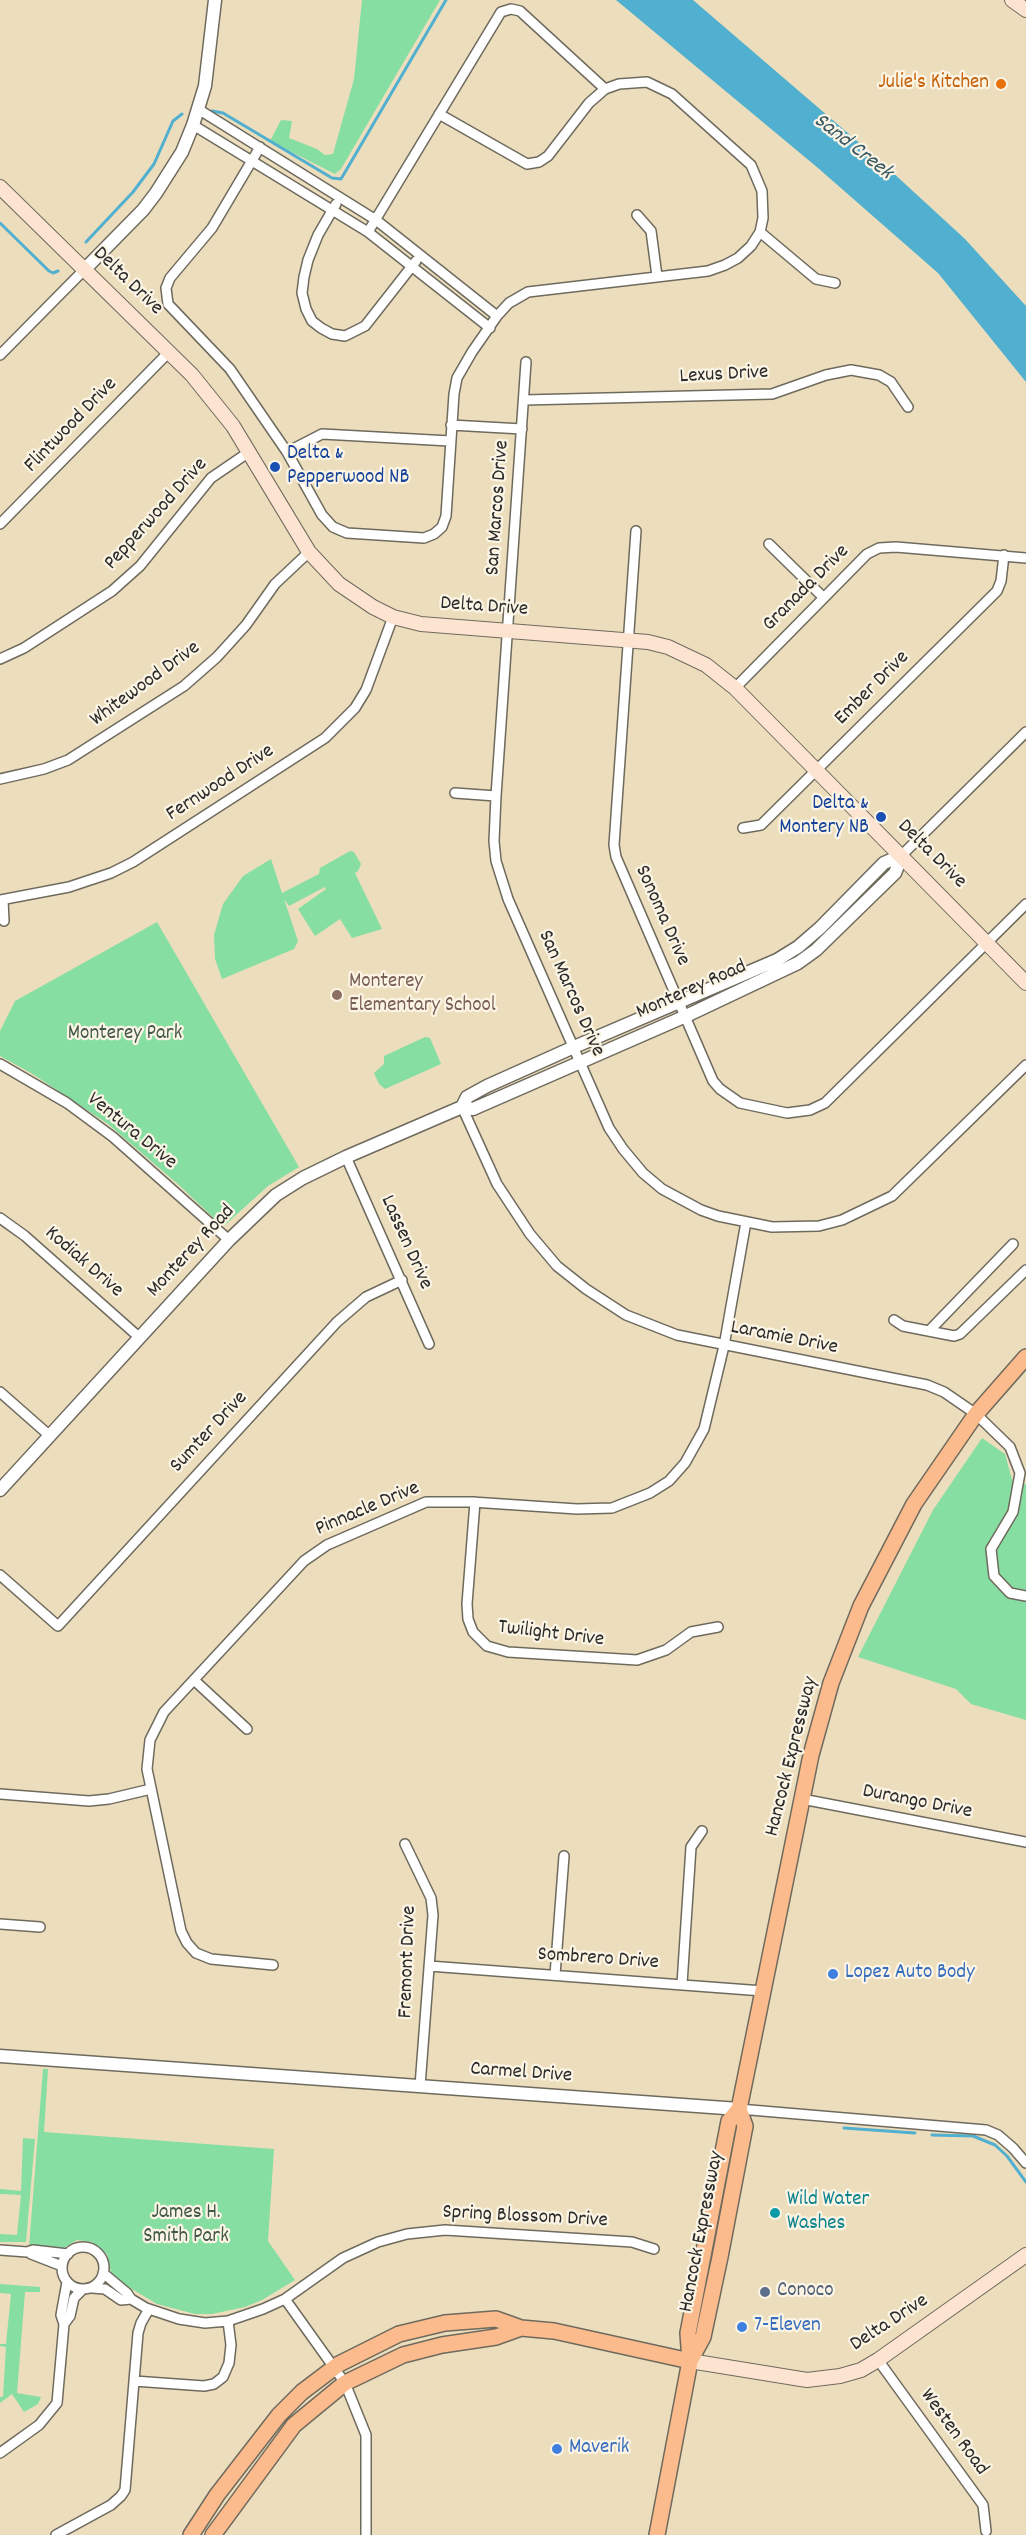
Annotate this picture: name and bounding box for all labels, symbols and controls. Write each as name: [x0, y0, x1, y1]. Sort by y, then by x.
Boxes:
place label: Julie's Kitchen: [878, 71, 989, 97]
marker: Julie's Kitchen: [994, 77, 1008, 91]
water label: Sand Creek: [807, 109, 897, 187]
street label: Delta Drive: [87, 242, 167, 322]
street label: Lexus Drive: [679, 361, 769, 391]
street label: Flintwood Drive: [20, 373, 124, 479]
street label: San Marcos Drive: [482, 440, 516, 576]
place label: Delta & Pepperwood NB: [287, 442, 409, 492]
street label: Pepperwood Drive: [100, 454, 214, 576]
marker: Delta & Pepperwood NB: [268, 460, 282, 474]
street label: Granada Drive: [758, 540, 856, 638]
street label: Delta Drive: [439, 592, 529, 624]
street label: Whitewood Drive: [86, 637, 206, 733]
street label: Ember Drive: [830, 646, 916, 732]
street label: Fernwood Drive: [162, 740, 280, 828]
place label: Delta & Montery NB: [779, 792, 869, 842]
marker: Delta & Montery NB: [874, 810, 888, 824]
street label: Delta Drive: [891, 815, 971, 895]
street label: Sonoma Drive: [628, 862, 694, 970]
street label: San Marcos Drive: [531, 927, 609, 1061]
street label: Monterey Road: [633, 956, 751, 1026]
place label: Monterey Elementary School: [349, 970, 496, 1020]
marker: Monterey Elementary School: [330, 988, 344, 1002]
park label: Monterey Park: [68, 1022, 182, 1048]
street label: Ventura Drive: [81, 1088, 181, 1176]
street label: Lassen Drive: [373, 1192, 437, 1294]
street label: Monterey Road: [143, 1200, 241, 1304]
street label: Kodiak Drive: [38, 1222, 128, 1304]
street label: Laramie Drive: [728, 1316, 840, 1362]
street label: Sumter Drive: [166, 1387, 254, 1479]
street label: Pinnacle Drive: [312, 1477, 424, 1543]
street label: Twilight Drive: [497, 1616, 605, 1654]
street label: Hancock Expressway: [761, 1675, 825, 1839]
street label: Durango Drive: [860, 1780, 974, 1826]
street label: Fremont Drive: [394, 1905, 424, 2019]
street label: Sombrero Drive: [536, 1943, 660, 1977]
place label: Lopez Auto Body: [845, 1961, 975, 1987]
marker: Lopez Auto Body: [826, 1967, 840, 1981]
street label: Carmel Drive: [469, 2058, 573, 2090]
street label: Hancock Expressway: [675, 2149, 731, 2315]
place label: Wild Water Washes: [787, 2188, 869, 2238]
park label: James H. Smith Park: [143, 2201, 229, 2251]
street label: Spring Blossom Drive: [442, 2201, 608, 2235]
marker: Wild Water Washes: [768, 2206, 782, 2220]
place label: Conoco: [777, 2279, 834, 2305]
marker: Conoco: [758, 2285, 772, 2299]
street label: Delta Drive: [846, 2289, 934, 2359]
place label: 7-Eleven: [754, 2314, 821, 2340]
marker: 7-Eleven: [735, 2320, 749, 2334]
street label: Westen Road: [913, 2385, 993, 2481]
place label: Maverik: [569, 2436, 629, 2462]
marker: Maverik: [550, 2442, 564, 2456]

